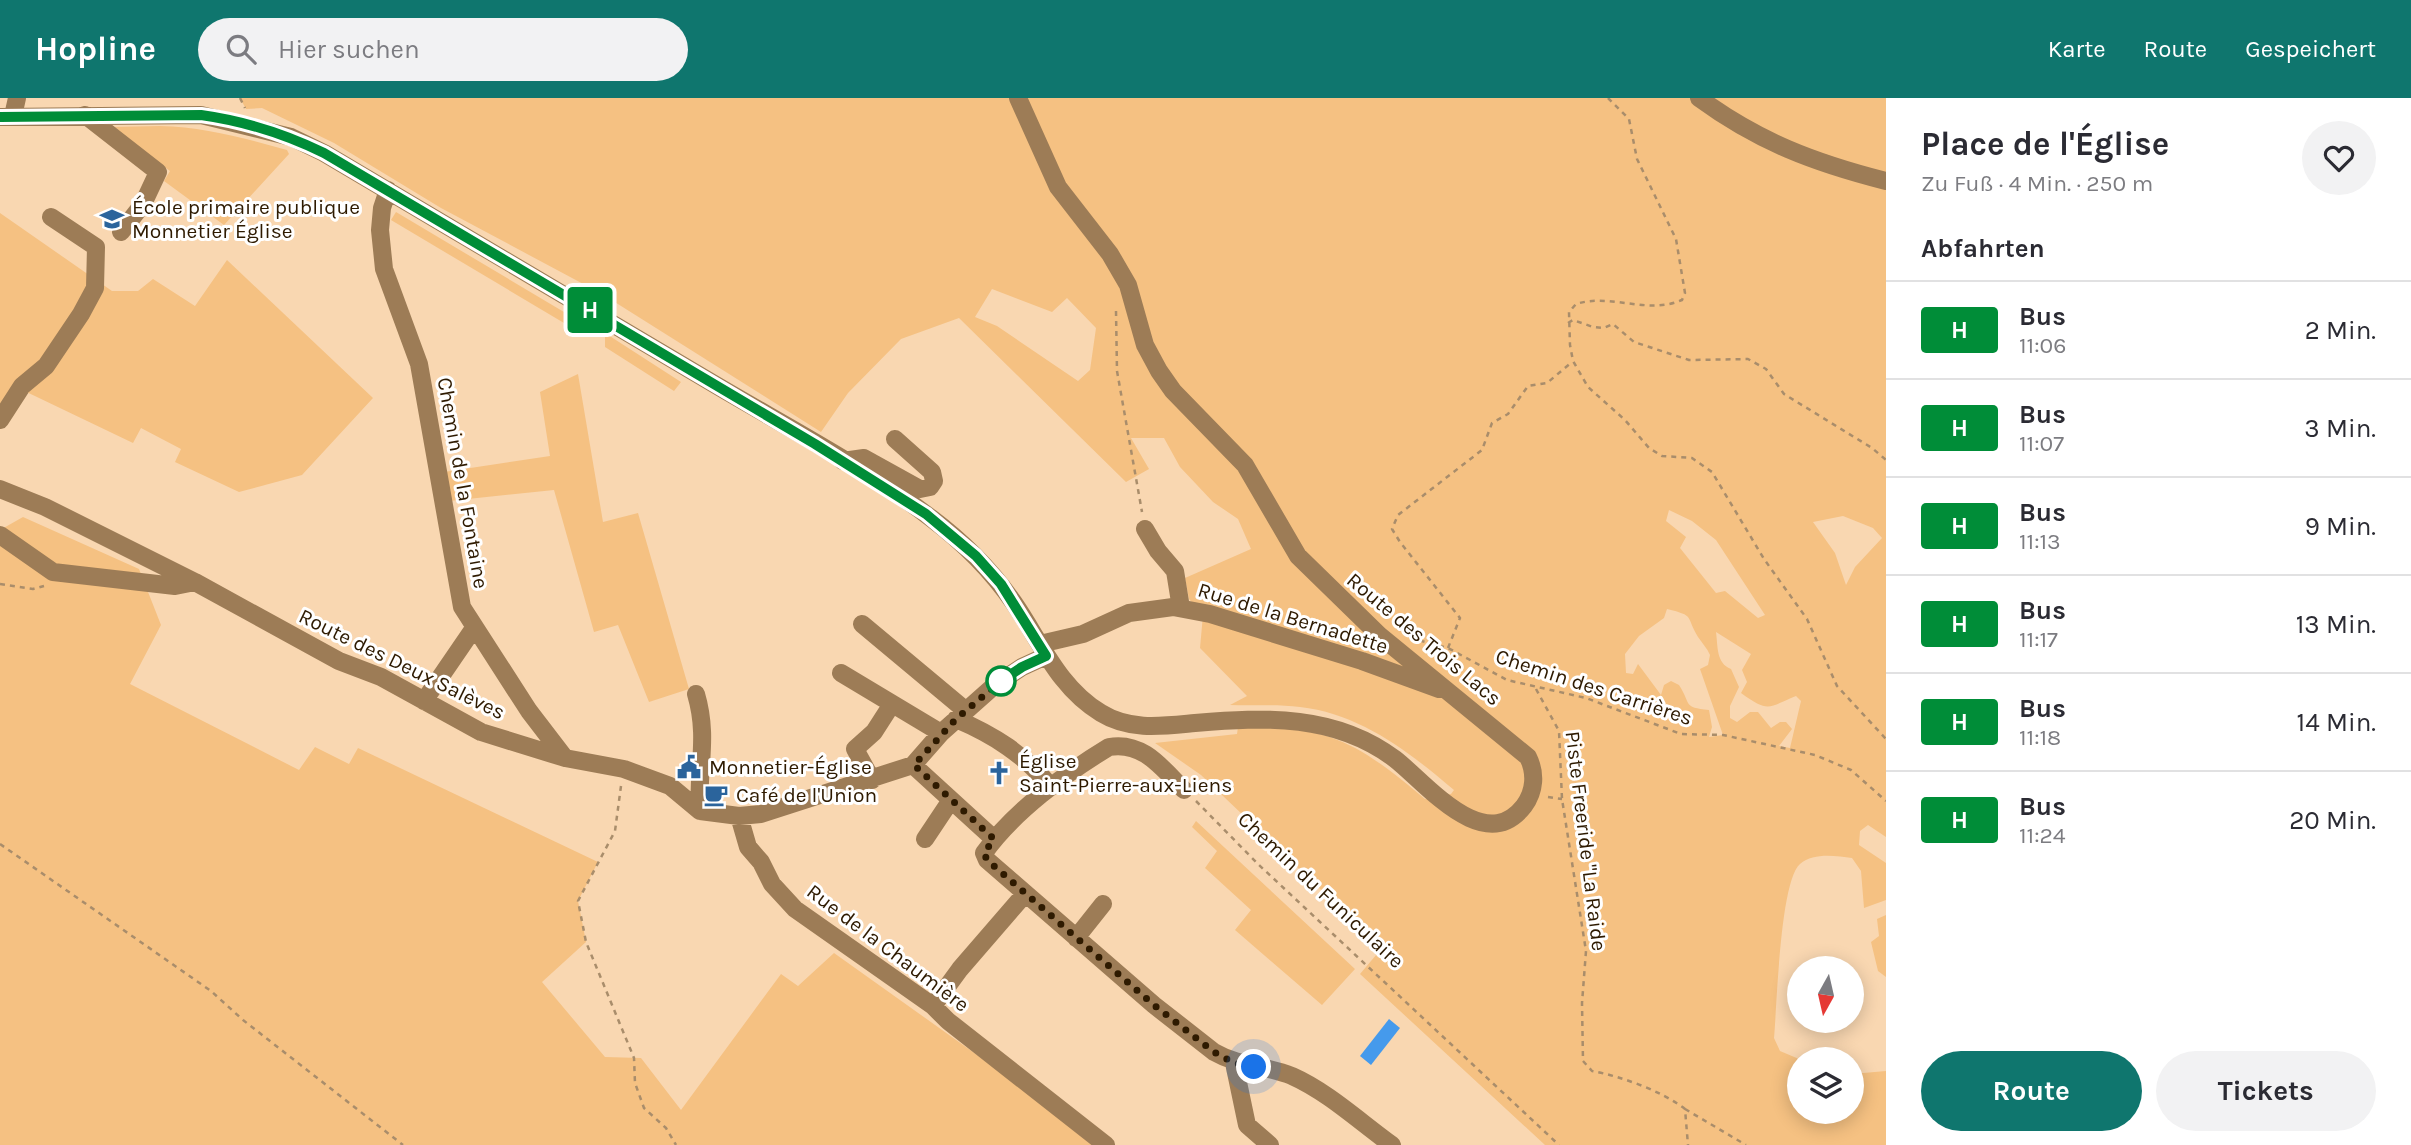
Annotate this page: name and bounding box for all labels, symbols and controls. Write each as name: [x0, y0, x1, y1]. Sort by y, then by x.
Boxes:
search box: [198, 18, 688, 81]
text: Hopline: [35, 30, 156, 68]
icon: search: [222, 30, 260, 68]
text: Hier suchen: [278, 34, 420, 65]
text: Karte: [2048, 35, 2106, 63]
text: Route: [2144, 35, 2207, 63]
text: Gespeichert: [2245, 35, 2376, 63]
button: heart: [2302, 121, 2376, 195]
text: Place de l'Église: [1921, 125, 2169, 163]
text: Zu Fuß · 4 Min. · 250 m: [1921, 170, 2153, 197]
place label: École primaire publique Monnetier Église: [132, 195, 360, 243]
school or university icon: École primaire publique Monnetier Église: [98, 205, 126, 233]
text: Abfahrten: [1921, 233, 2045, 264]
line badge: H: [567, 287, 613, 333]
text: H: [582, 296, 598, 324]
text: Bus: [2019, 301, 2066, 332]
text: 2 Min.: [2305, 315, 2376, 346]
text: H: [1951, 316, 1968, 344]
text: 11:06: [2019, 332, 2066, 359]
street label: Chemin de la Fontaine: [433, 375, 493, 591]
text: Bus: [2019, 399, 2066, 430]
text: 3 Min.: [2304, 413, 2376, 444]
text: H: [1951, 414, 1968, 442]
text: 11:07: [2019, 430, 2064, 457]
text: Bus: [2019, 497, 2066, 528]
text: 9 Min.: [2305, 511, 2376, 542]
text: H: [1951, 512, 1968, 540]
text: 11:13: [2019, 528, 2061, 555]
street label: Route des Trois Lacs: [1342, 568, 1506, 710]
street label: Rue de la Bernadette: [1195, 578, 1391, 658]
text: Bus: [2019, 595, 2066, 626]
street label: Route des Deux Salèves: [295, 604, 509, 724]
text: 13 Min.: [2296, 609, 2376, 640]
text: H: [1951, 610, 1968, 638]
text: 11:17: [2019, 626, 2058, 653]
street label: Chemin des Carrières: [1493, 644, 1695, 730]
unlabelled marker: [986, 666, 1016, 696]
text: Bus: [2019, 693, 2066, 724]
text: 14 Min.: [2297, 707, 2376, 738]
text: H: [1951, 708, 1968, 736]
text: 11:18: [2019, 724, 2061, 751]
street label: Piste Freeride "La Raide: [1561, 730, 1611, 952]
place label: Église Saint-Pierre-aux-Liens: [1019, 749, 1232, 797]
public building icon: Monnetier-Église: [675, 753, 703, 781]
place label: Monnetier-Église: [709, 755, 872, 779]
church icon: Église Saint-Pierre-aux-Liens: [985, 759, 1013, 787]
cafe icon: Café de l'Union: [702, 781, 730, 809]
place label: Café de l'Union: [736, 783, 877, 807]
text: Bus: [2019, 791, 2066, 822]
text: 20 Min.: [2289, 805, 2376, 836]
text: H: [1951, 806, 1968, 834]
street label: Chemin du Funiculaire: [1233, 807, 1409, 973]
text: 11:24: [2019, 822, 2066, 849]
street label: Rue de la Chaumière: [802, 879, 974, 1017]
north arrow: [1787, 956, 1864, 1032]
map controls: [1787, 956, 1864, 1124]
button: layers: [1787, 1047, 1864, 1124]
your location: [1236, 1049, 1271, 1084]
button: Route: [1921, 1051, 2142, 1131]
button: Tickets: [2156, 1051, 2376, 1131]

